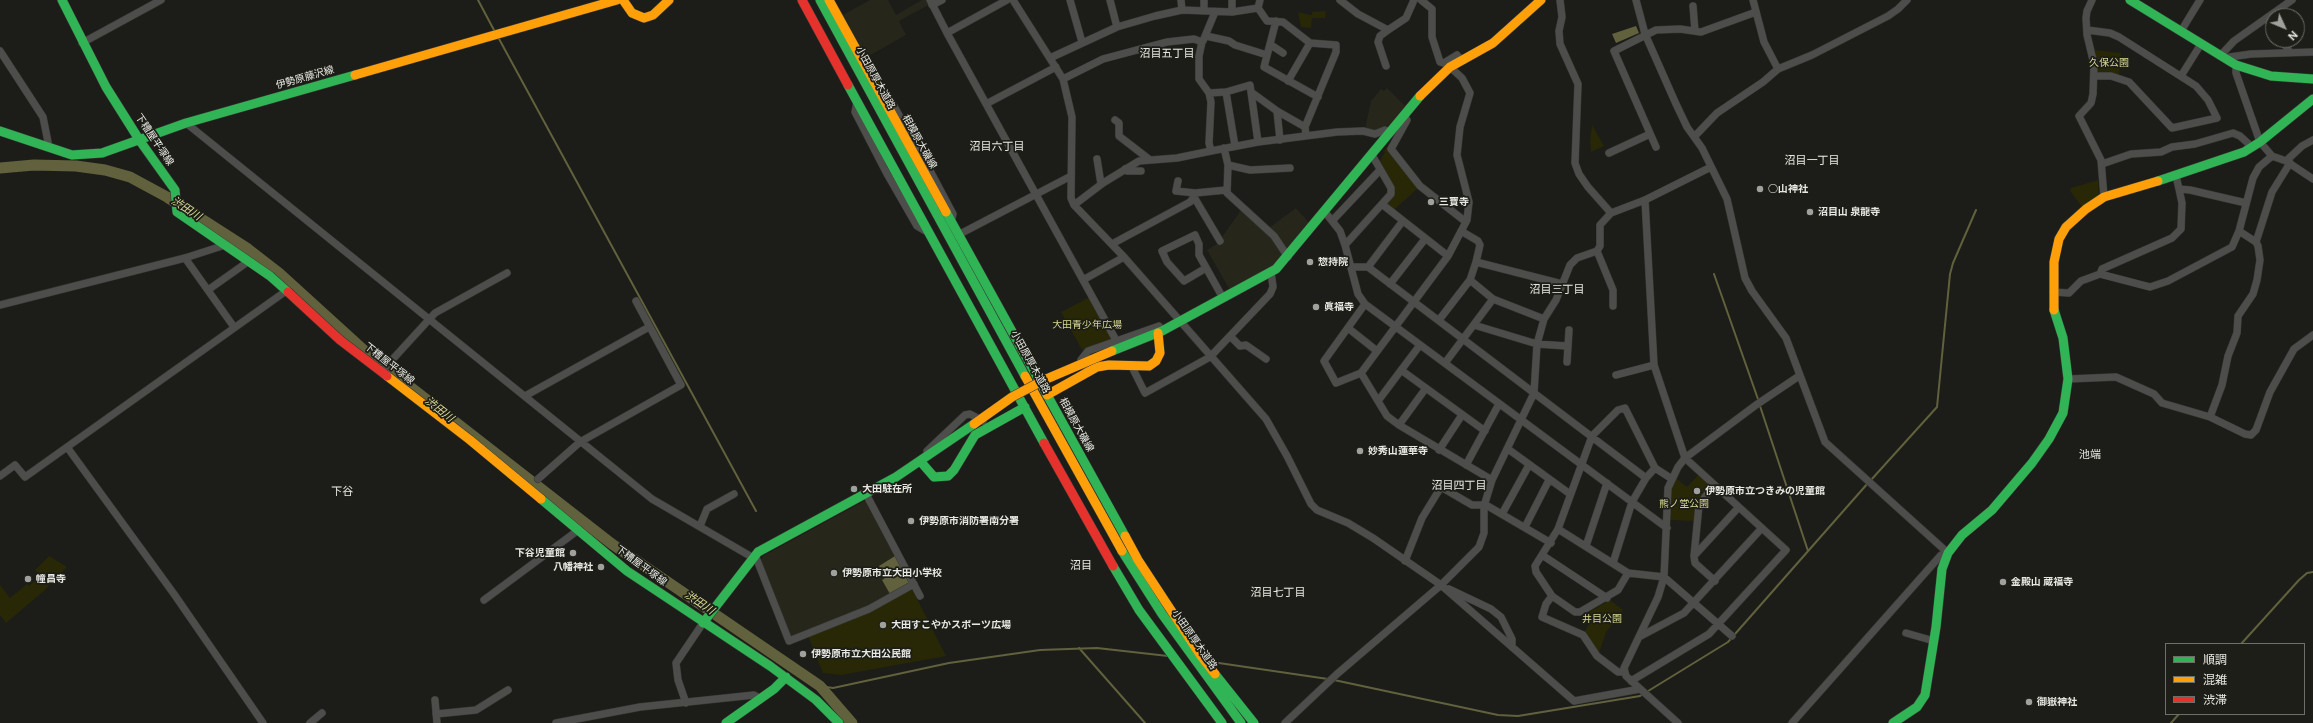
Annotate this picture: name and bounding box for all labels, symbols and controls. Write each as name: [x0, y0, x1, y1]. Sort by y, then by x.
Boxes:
north arrow: [2265, 8, 2305, 48]
text: N: [2285, 28, 2301, 43]
street label: 小田原厚木道路: [853, 44, 897, 112]
district label: 沼目五丁目: [1140, 47, 1194, 61]
park label: 久保公園: [2089, 57, 2129, 69]
street label: 伊勢原藤沢線: [275, 64, 335, 92]
street label: 下糟屋平塚線: [132, 112, 176, 168]
street label: 相模原大磯線: [899, 113, 939, 171]
district label: 沼目六丁目: [970, 140, 1024, 154]
district label: 沼目一丁目: [1785, 154, 1839, 168]
place label: ○山神社: [1768, 183, 1808, 195]
marker: ○山神社: [1755, 184, 1765, 194]
water label: 渋田川: [169, 194, 203, 224]
place label: 三寶寺: [1439, 196, 1469, 208]
marker: 三寶寺: [1426, 197, 1436, 207]
place label: 沼目山 泉龍寺: [1818, 206, 1880, 218]
marker: 沼目山 泉龍寺: [1805, 207, 1815, 217]
place label: 惣持院: [1318, 256, 1348, 268]
marker: 惣持院: [1305, 257, 1315, 267]
district label: 沼目三丁目: [1530, 283, 1584, 297]
place label: 眞福寺: [1324, 301, 1354, 313]
marker: 眞福寺: [1311, 302, 1321, 312]
park label: 大田青少年広場: [1052, 319, 1122, 331]
street label: 小田原厚木道路: [1008, 328, 1052, 396]
street label: 下糟屋平塚線: [362, 341, 416, 387]
water label: 渋田川: [422, 395, 456, 425]
street label: 相模原大磯線: [1056, 396, 1096, 454]
place label: 妙秀山蓮華寺: [1368, 445, 1428, 457]
marker: 妙秀山蓮華寺: [1355, 446, 1365, 456]
district label: 池端: [2079, 448, 2101, 462]
district label: 沼目四丁目: [1432, 479, 1486, 493]
place label: 大田駐在所: [862, 483, 912, 495]
marker: 大田駐在所: [849, 484, 859, 494]
district label: 下谷: [331, 485, 353, 499]
place label: 伊勢原市立つきみの児童館: [1705, 485, 1825, 497]
marker: 伊勢原市立つきみの児童館: [1692, 486, 1702, 496]
park label: 熊ノ堂公園: [1659, 498, 1709, 510]
place label: 伊勢原市消防署南分署: [919, 515, 1019, 527]
marker: 伊勢原市消防署南分署: [906, 516, 916, 526]
street label: 下糟屋平塚線: [613, 544, 669, 588]
place label: 下谷児童館: [515, 547, 565, 559]
marker: 下谷児童館: [568, 548, 578, 558]
district label: 沼目: [1070, 559, 1092, 573]
place label: 八幡神社: [553, 561, 593, 573]
marker: 八幡神社: [596, 562, 606, 572]
place label: 伊勢原市立大田小学校: [842, 567, 942, 579]
marker: 伊勢原市立大田小学校: [829, 568, 839, 578]
place label: 幢昌寺: [36, 573, 66, 585]
marker: 幢昌寺: [23, 574, 33, 584]
place label: 金殿山 蔵福寺: [2011, 576, 2073, 588]
marker: 金殿山 蔵福寺: [1998, 577, 2008, 587]
district label: 沼目七丁目: [1251, 586, 1305, 600]
water label: 渋田川: [682, 588, 716, 618]
street label: 小田原厚木道路: [1169, 608, 1219, 672]
park label: 井目公園: [1582, 613, 1622, 625]
place label: 大田すこやかスポーツ広場: [891, 619, 1011, 631]
marker: 大田すこやかスポーツ広場: [878, 620, 888, 630]
legend: [2165, 643, 2305, 715]
place label: 伊勢原市立大田公民館: [811, 648, 911, 660]
marker: 伊勢原市立大田公民館: [798, 649, 808, 659]
text: 順調: [2203, 652, 2227, 668]
text: 混雑: [2203, 672, 2227, 688]
text: 渋滞: [2203, 692, 2227, 708]
place label: 御嶽神社: [2037, 696, 2077, 708]
marker: 御嶽神社: [2024, 697, 2034, 707]

